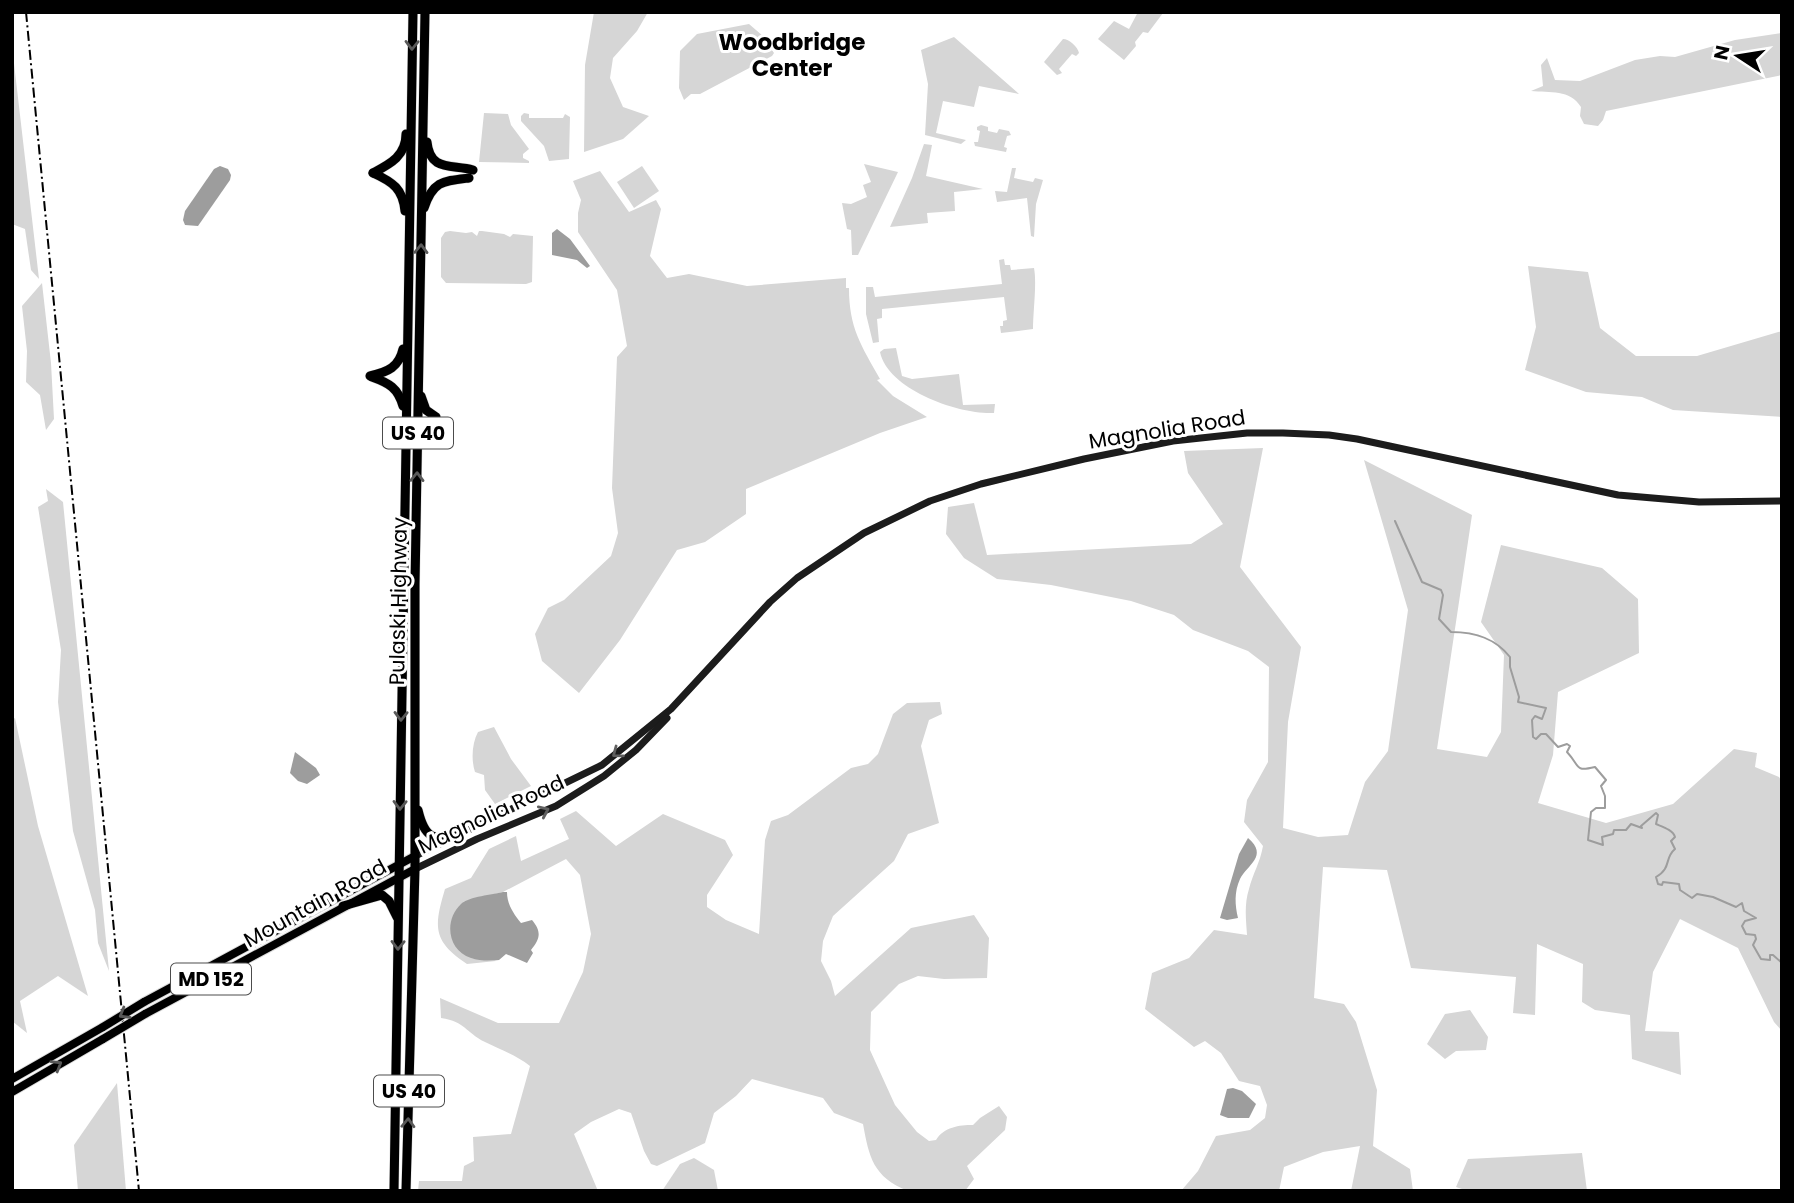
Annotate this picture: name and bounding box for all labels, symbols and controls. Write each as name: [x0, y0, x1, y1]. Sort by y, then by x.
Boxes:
north arrow: [1703, 21, 1773, 91]
district label: Woodbridge Center: [719, 26, 865, 84]
one-way arrow: [404, 41, 420, 51]
text: N: [1707, 43, 1737, 62]
one-way arrow: [413, 243, 429, 254]
street label: Magnolia Road: [1087, 402, 1247, 456]
road number: US 40: [383, 418, 453, 448]
one-way arrow: [409, 471, 425, 481]
street label: Pulaski Highway: [382, 517, 414, 685]
one-way arrow: [394, 711, 409, 722]
one-way arrow: [612, 745, 625, 758]
street label: Magnolia Road: [413, 767, 569, 861]
one-way arrow: [392, 801, 408, 811]
one-way arrow: [537, 805, 549, 819]
street label: Mountain Road: [238, 852, 392, 954]
one-way arrow: [390, 940, 405, 951]
road number: MD 152: [171, 964, 251, 995]
one-way arrow: [118, 1006, 131, 1019]
one-way arrow: [50, 1061, 63, 1074]
road number: US 40: [374, 1076, 444, 1106]
one-way arrow: [400, 1117, 416, 1127]

